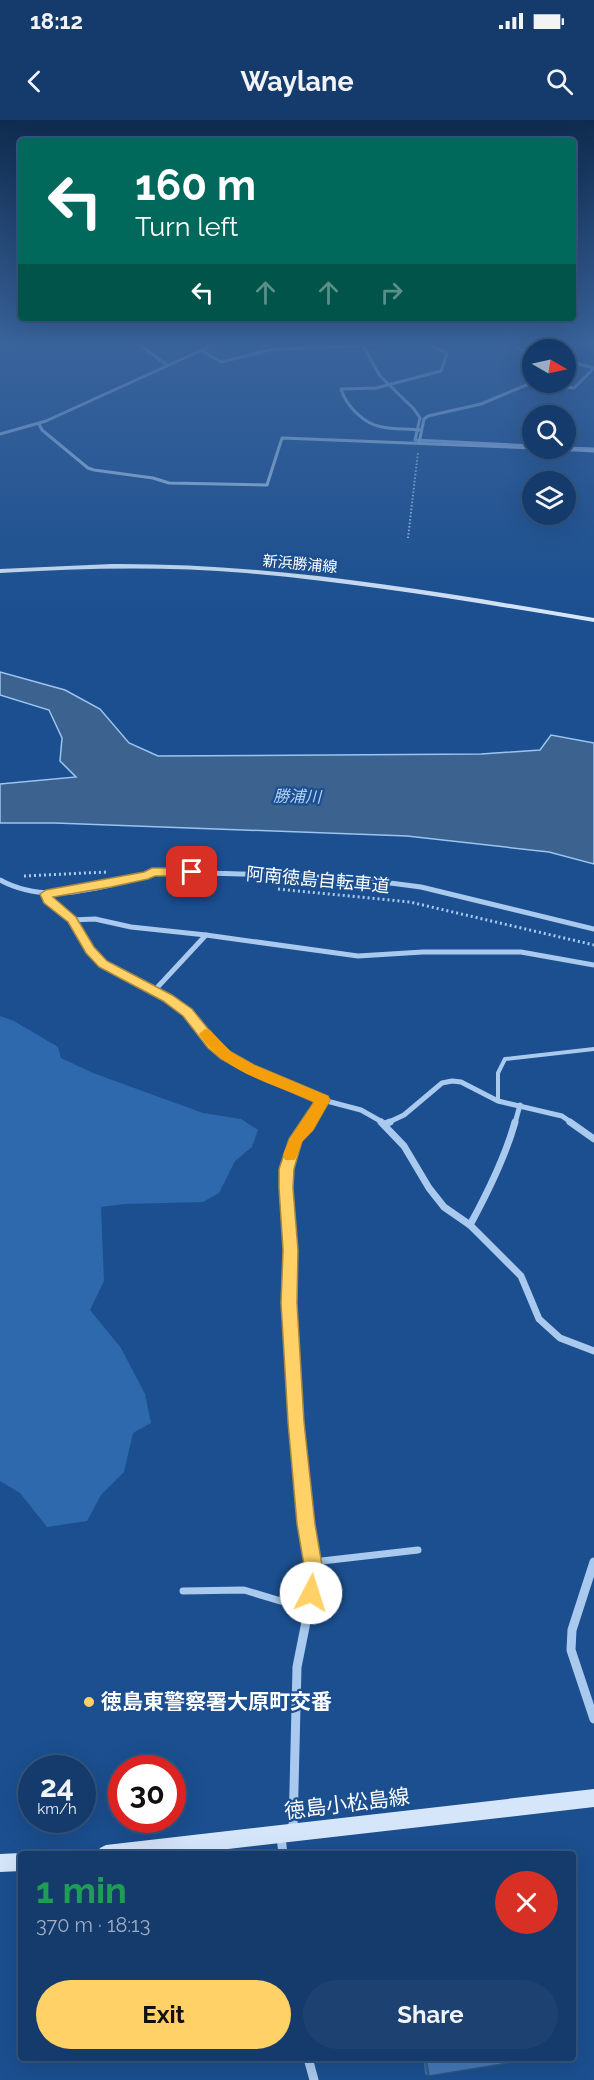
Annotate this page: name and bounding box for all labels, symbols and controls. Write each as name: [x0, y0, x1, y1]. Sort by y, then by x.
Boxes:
text: 18:12: [30, 8, 83, 34]
icon: back: [18, 65, 51, 98]
icon: search: [543, 65, 576, 98]
text: Waylane: [240, 66, 354, 97]
text: 160 m: [135, 161, 256, 210]
icon: left: [36, 162, 114, 240]
text: Turn left: [135, 211, 238, 242]
icon: left: [186, 276, 219, 309]
icon: ahead: [249, 276, 282, 309]
icon: ahead: [312, 276, 345, 309]
icon: right: [375, 276, 408, 309]
north arrow: [522, 339, 576, 393]
map controls: [522, 339, 576, 525]
button: search: [522, 405, 576, 459]
button: layers: [522, 471, 576, 525]
street label: 新浜勝浦線: [262, 552, 338, 576]
water label: 勝浦川: [273, 787, 323, 806]
pin: [166, 846, 217, 897]
icon: arrive: [175, 855, 208, 888]
street label: 阿南徳島自転車道: [245, 863, 391, 896]
position arrow: [279, 1561, 343, 1625]
place label: 徳島東警察署大原町交番: [101, 1689, 332, 1714]
marker: 徳島東警察署大原町交番: [82, 1695, 96, 1709]
speed limit sign: 30: [108, 1755, 186, 1833]
text: 24: [40, 1769, 74, 1804]
street label: 徳島小松島線: [283, 1783, 411, 1824]
text: km/h: [37, 1800, 77, 1818]
text: 1 min: [36, 1869, 127, 1911]
button: close: [495, 1871, 558, 1934]
text: 370 m · 18:13: [36, 1913, 150, 1937]
button: Exit: [36, 1980, 291, 2049]
button: Share: [303, 1980, 558, 2049]

